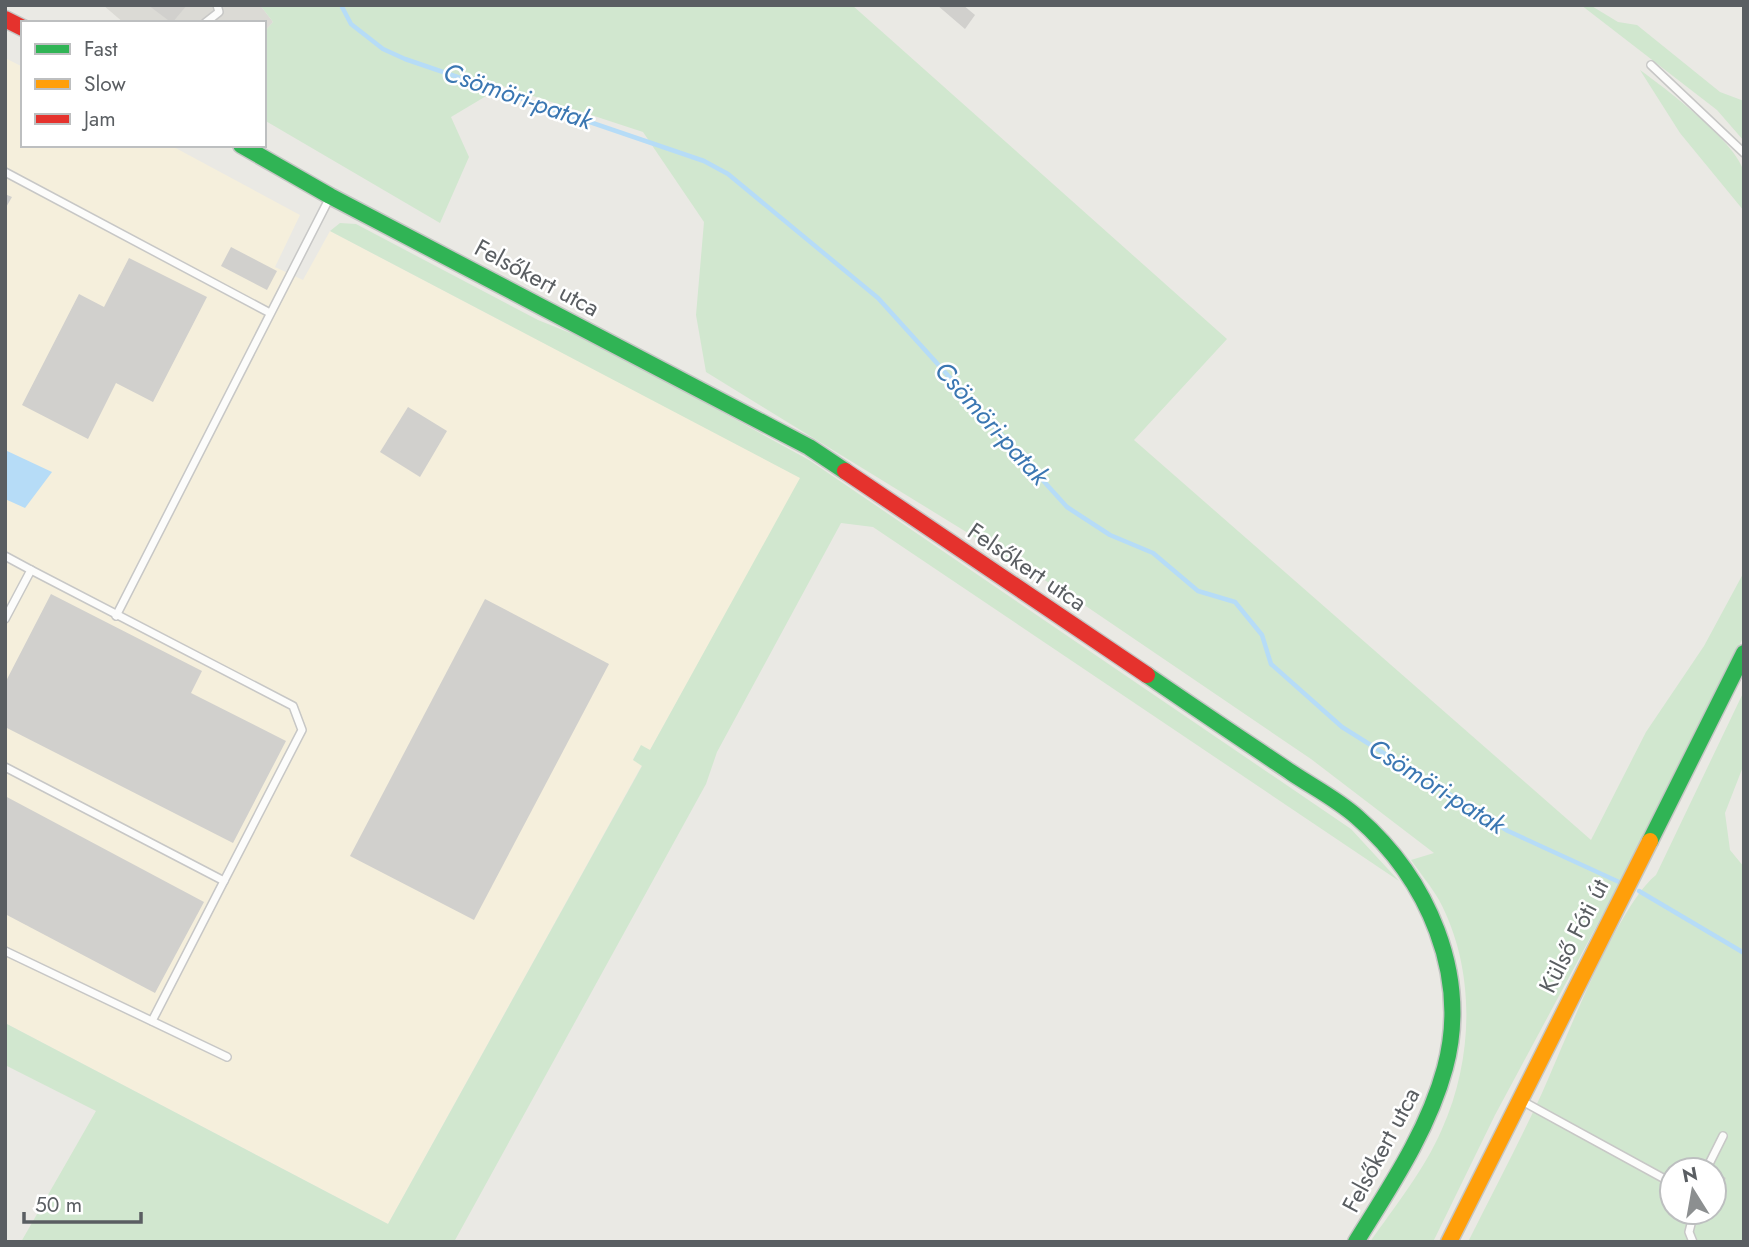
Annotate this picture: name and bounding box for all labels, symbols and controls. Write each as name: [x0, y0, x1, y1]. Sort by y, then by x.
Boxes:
legend: [21, 21, 266, 147]
text: Fast: [84, 34, 117, 64]
water label: Csömöri-patak: [438, 53, 599, 140]
text: Slow: [84, 69, 126, 99]
text: Jam: [81, 104, 116, 134]
street label: Felsőkert utca: [469, 230, 606, 325]
water label: Csömöri-patak: [926, 353, 1059, 495]
street label: Felsőkert utca: [961, 514, 1094, 619]
water label: Csömöri-patak: [1361, 729, 1515, 844]
street label: Külső Fóti út: [1530, 873, 1617, 999]
street label: Felsőkert utca: [1333, 1081, 1428, 1218]
north arrow: [1658, 1156, 1728, 1226]
text: N: [1680, 1160, 1700, 1189]
scale bar: [24, 1180, 142, 1224]
text: 50 m: [35, 1190, 82, 1220]

